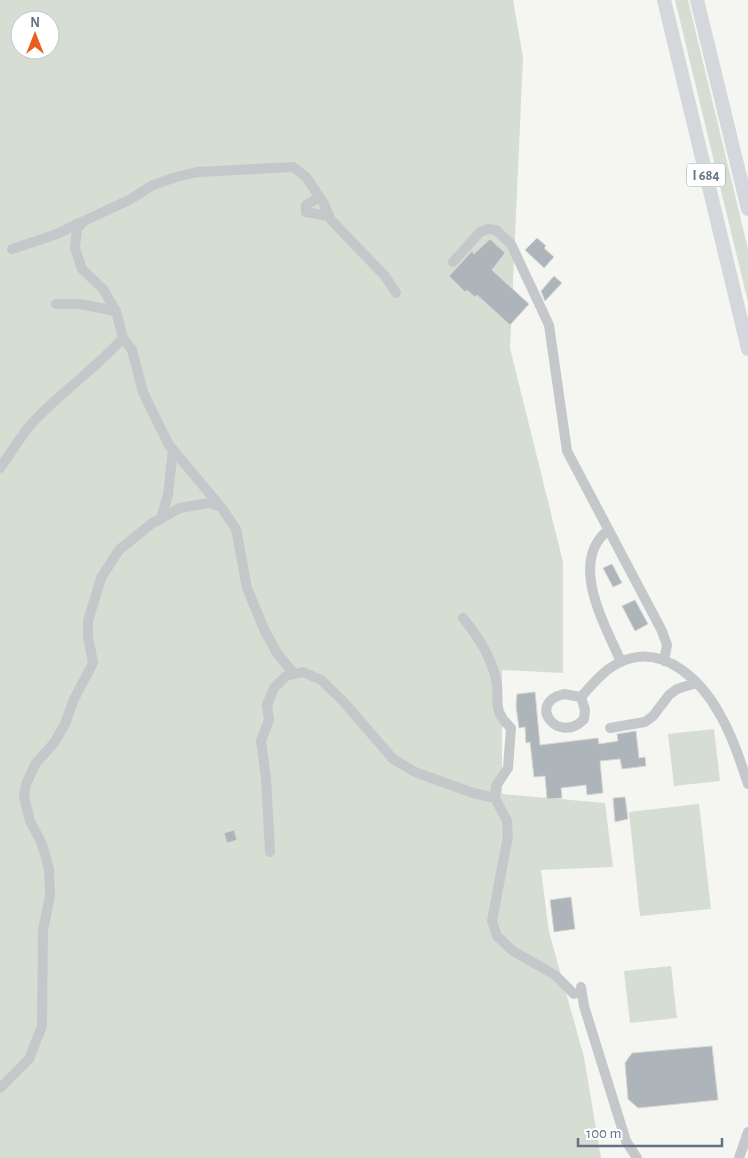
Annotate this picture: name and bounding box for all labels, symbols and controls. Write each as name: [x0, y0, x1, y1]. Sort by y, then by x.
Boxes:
north arrow: [10, 10, 60, 60]
text: N: [30, 16, 40, 30]
road number: I 684: [687, 164, 725, 186]
scale bar: [578, 1116, 722, 1148]
text: 100 m: [586, 1126, 621, 1141]

